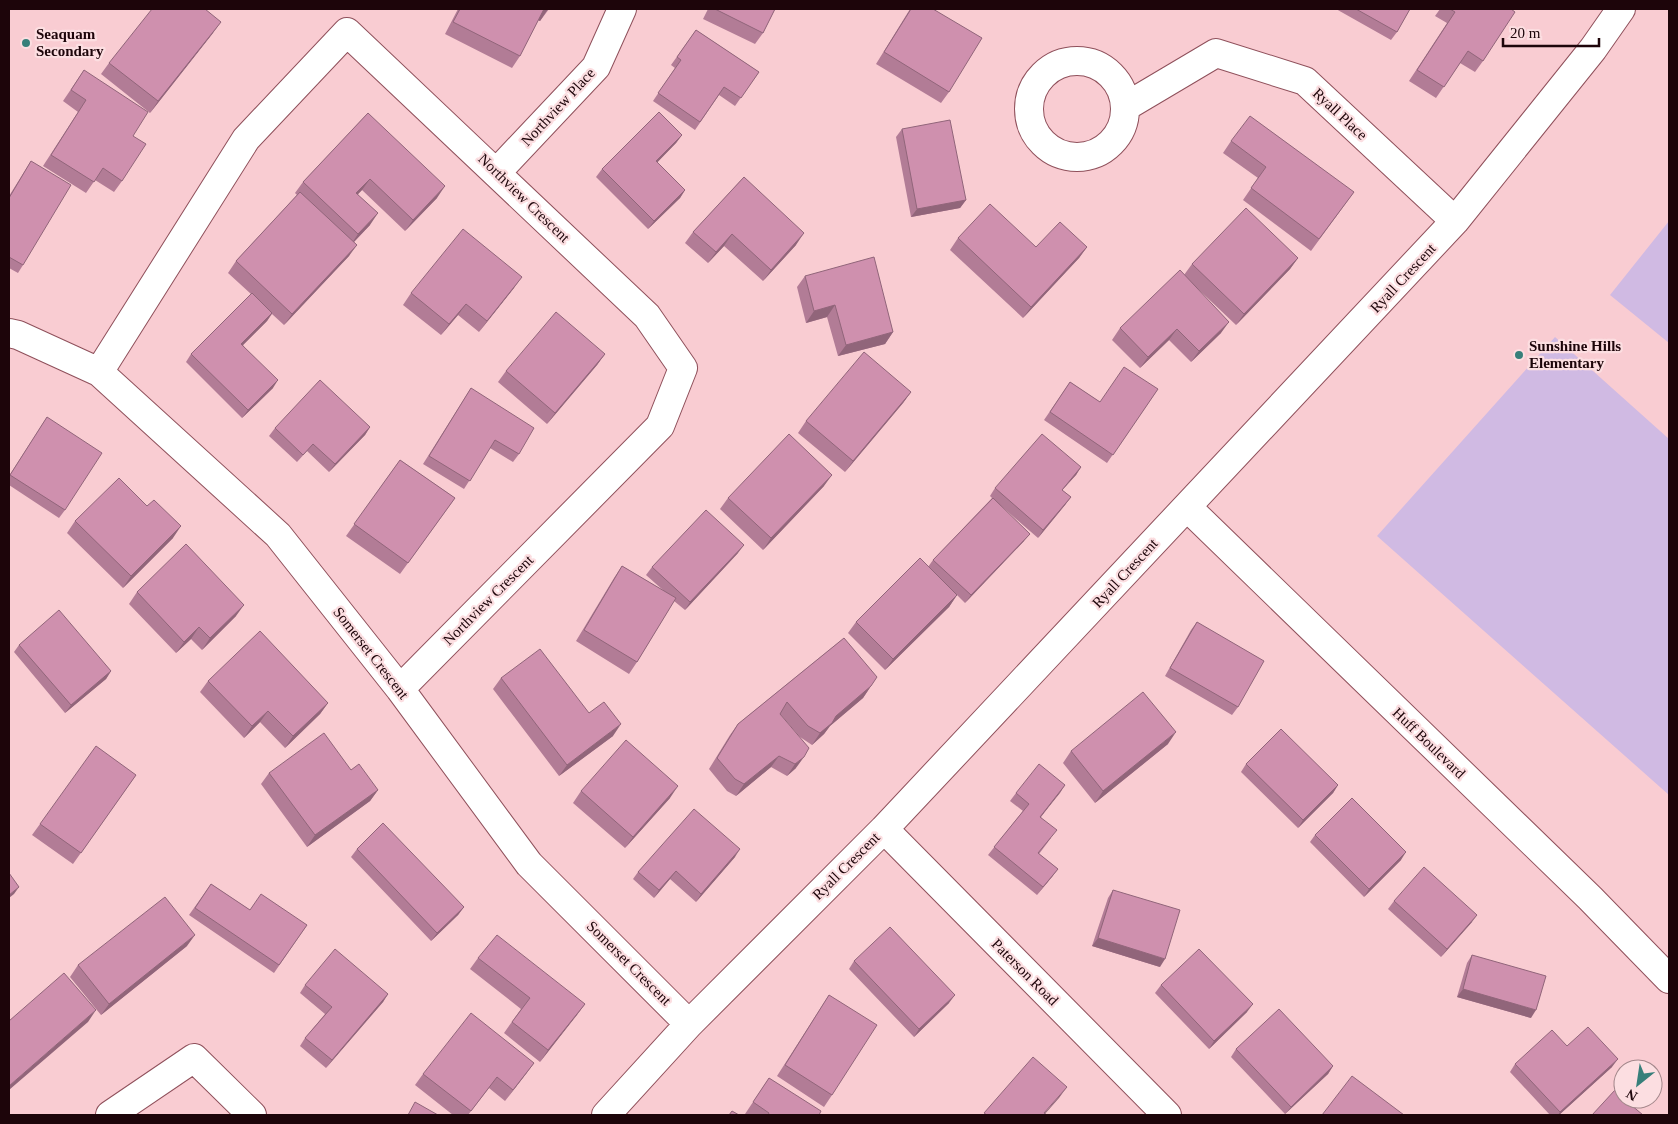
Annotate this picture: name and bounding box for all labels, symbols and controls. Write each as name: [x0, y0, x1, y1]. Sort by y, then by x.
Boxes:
scale bar: [1503, 15, 1599, 47]
text: 20 m: [1510, 25, 1541, 41]
place label: Seaquam Secondary: [36, 26, 104, 59]
marker: Seaquam Secondary: [20, 37, 32, 49]
street label: Northview Place: [518, 65, 598, 149]
street label: Ryall Place: [1310, 85, 1371, 143]
street label: Northview Crescent: [475, 150, 573, 246]
street label: Ryall Crescent: [1367, 240, 1439, 316]
place label: Sunshine Hills Elementary: [1529, 338, 1621, 371]
marker: Sunshine Hills Elementary: [1513, 349, 1525, 361]
street label: Ryall Crescent: [1089, 535, 1161, 611]
street label: Northview Crescent: [440, 551, 537, 648]
street label: Somerset Crescent: [330, 604, 412, 703]
street label: Huff Boulevard: [1390, 704, 1469, 782]
street label: Ryall Crescent: [809, 829, 883, 903]
street label: Somerset Crescent: [584, 918, 675, 1009]
street label: Paterson Road: [989, 936, 1062, 1009]
north arrow: [1613, 1059, 1663, 1109]
text: N: [1624, 1086, 1640, 1104]

